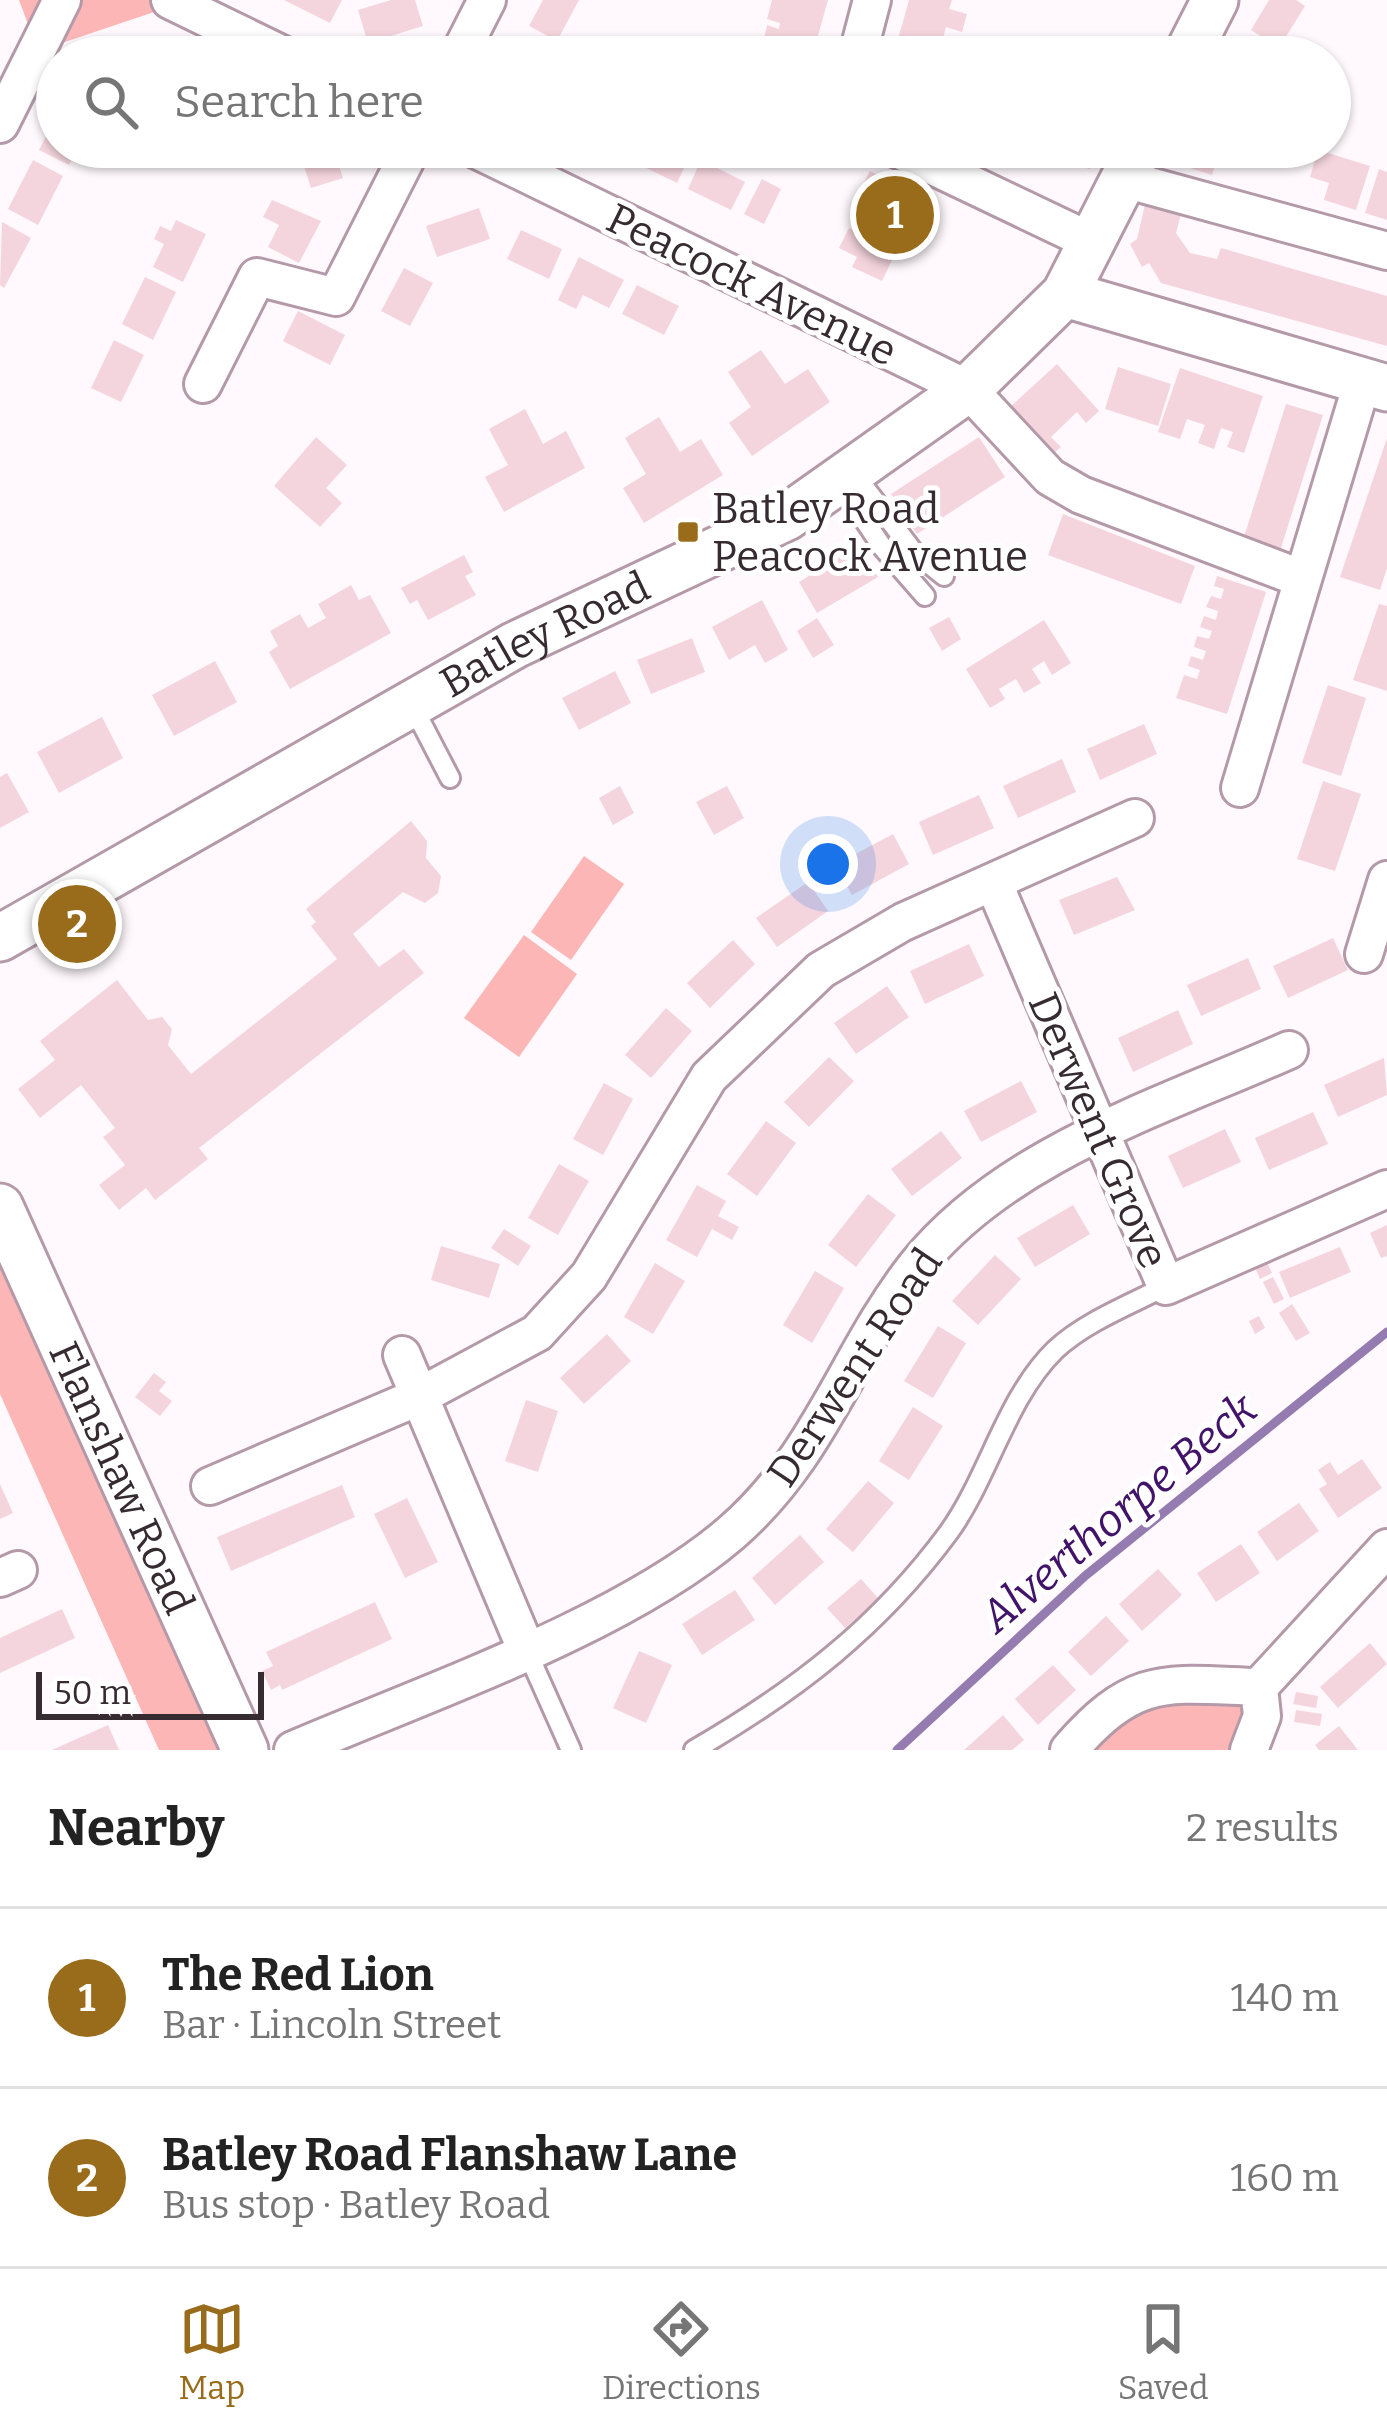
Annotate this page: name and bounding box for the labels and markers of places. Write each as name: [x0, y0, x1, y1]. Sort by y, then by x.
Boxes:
pin: 1: [856, 170, 934, 260]
place label: Batley Road Peacock Avenue: [712, 484, 1028, 582]
marker: Batley Road Peacock Avenue: [675, 519, 701, 545]
pin: 2: [38, 879, 116, 969]

